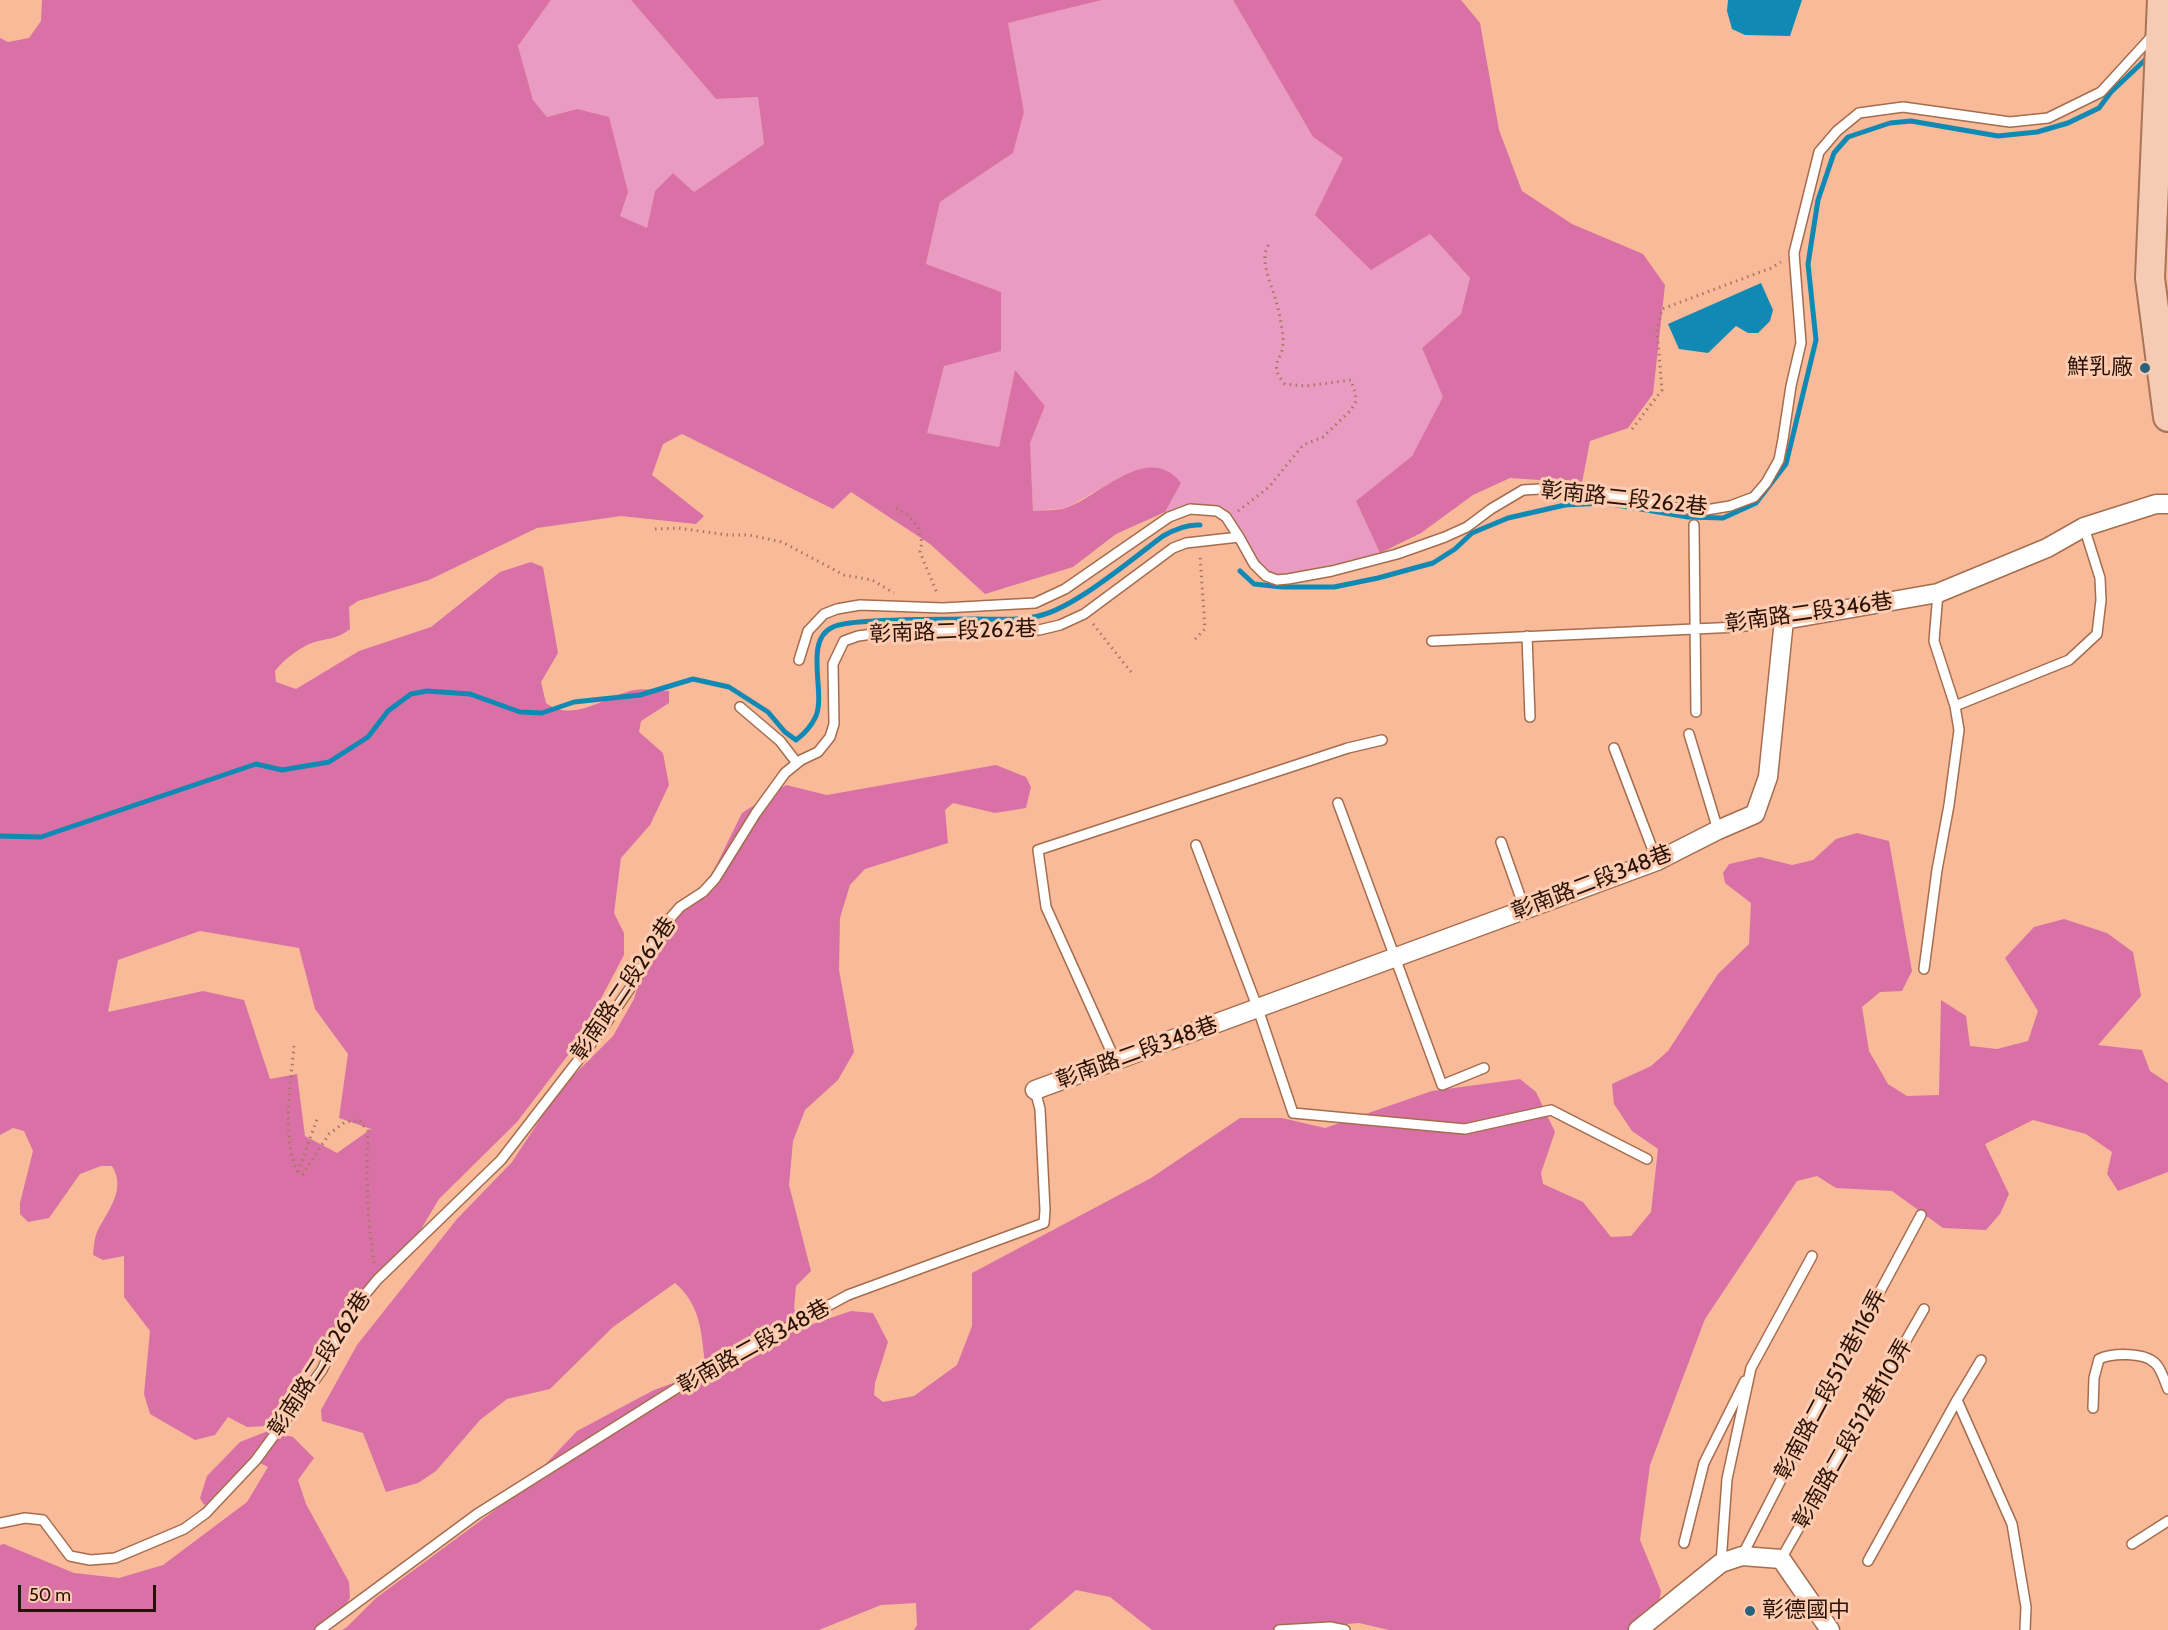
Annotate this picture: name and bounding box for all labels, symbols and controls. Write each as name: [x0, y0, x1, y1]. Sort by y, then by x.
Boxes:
place label: 鮮乳廠: [2067, 355, 2133, 381]
marker: 鮮乳廠: [2138, 361, 2152, 375]
street label: 彰南路二段262巷: [1539, 477, 1709, 521]
street label: 彰南路二段346巷: [1723, 588, 1895, 638]
street label: 彰南路二段262巷: [869, 616, 1037, 648]
street label: 彰南路二段348巷: [1508, 840, 1676, 926]
street label: 彰南路二段262巷: [566, 912, 682, 1066]
street label: 彰南路二段348巷: [1053, 1012, 1221, 1094]
street label: 彰南路二段512巷116弄: [1770, 1285, 1892, 1485]
street label: 彰南路二段262巷: [263, 1287, 377, 1441]
street label: 彰南路二段348巷: [673, 1294, 835, 1400]
street label: 彰南路二段512巷110弄: [1788, 1335, 1918, 1533]
scale bar: [21, 1573, 159, 1611]
text: 50 m: [29, 1584, 71, 1606]
place label: 彰德國中: [1762, 1598, 1850, 1624]
marker: 彰德國中: [1743, 1604, 1757, 1618]

